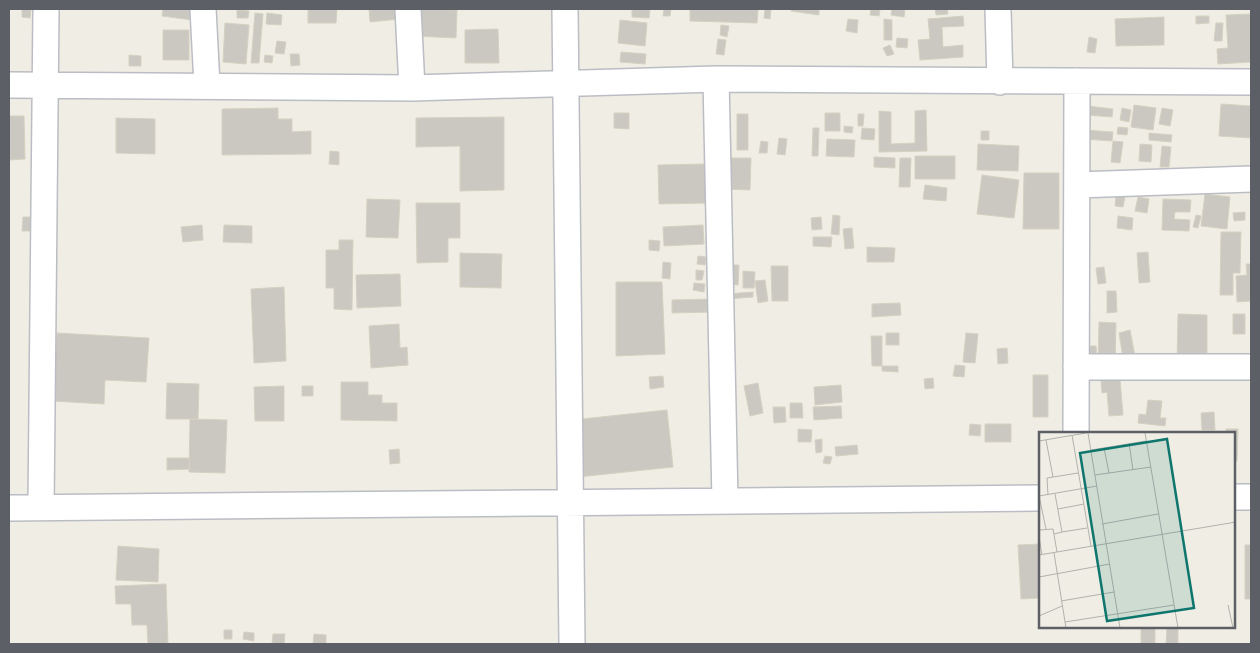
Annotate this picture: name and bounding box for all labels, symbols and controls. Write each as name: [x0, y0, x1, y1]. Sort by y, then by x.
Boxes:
inset map: [1039, 432, 1235, 628]

